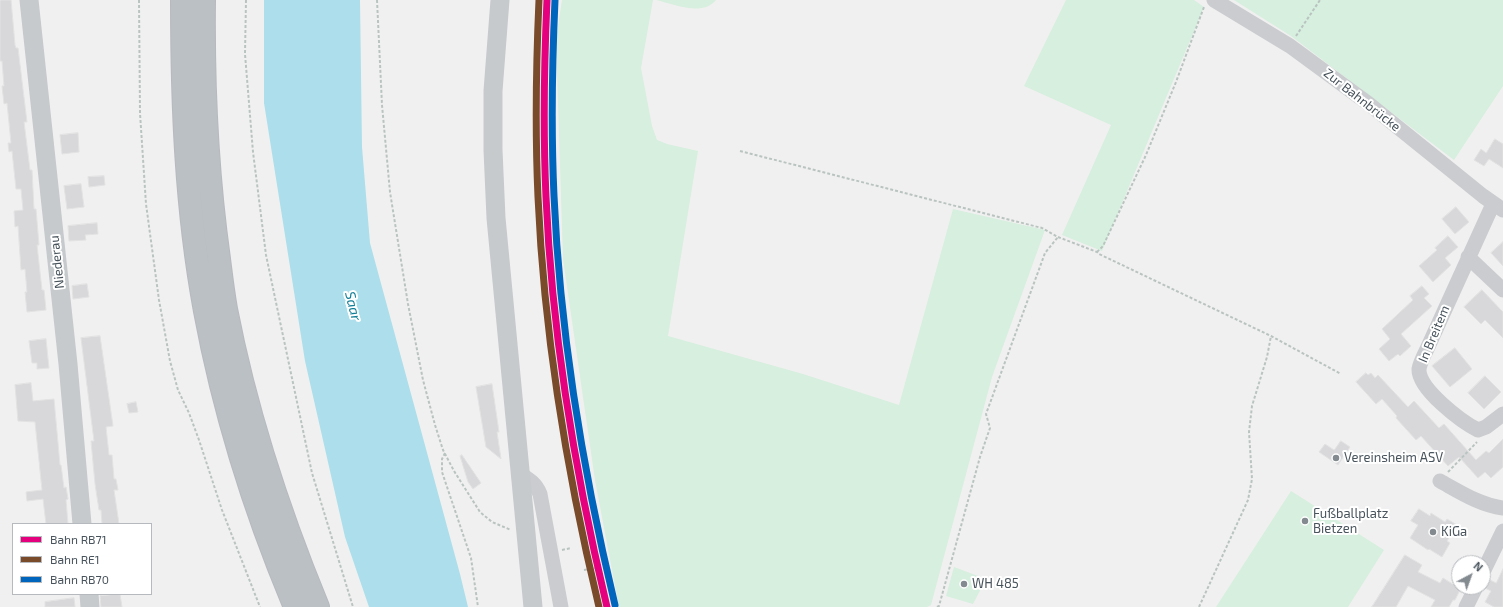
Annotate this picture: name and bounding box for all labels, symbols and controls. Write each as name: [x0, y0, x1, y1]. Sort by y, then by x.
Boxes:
street label: Zur Bahnbrücke: [1321, 65, 1403, 135]
street label: Niederau: [46, 235, 68, 289]
water label: Saar: [341, 290, 365, 322]
street label: In Breitem: [1415, 303, 1453, 365]
place label: Vereinsheim ASV: [1344, 450, 1443, 466]
marker: Vereinsheim ASV: [1331, 453, 1341, 463]
place label: Fußballplatz Bietzen: [1313, 506, 1388, 537]
marker: Fußballplatz Bietzen: [1300, 516, 1310, 526]
legend: [12, 523, 152, 595]
place label: KiGa: [1441, 524, 1467, 540]
marker: KiGa: [1428, 527, 1438, 537]
text: Bahn RB71: [50, 532, 106, 546]
text: Bahn RE1: [50, 552, 100, 566]
north arrow: [1451, 555, 1491, 595]
text: N: [1471, 559, 1486, 574]
text: Bahn RB70: [50, 572, 109, 586]
place label: WH 485: [972, 576, 1019, 592]
marker: WH 485: [959, 579, 969, 589]

